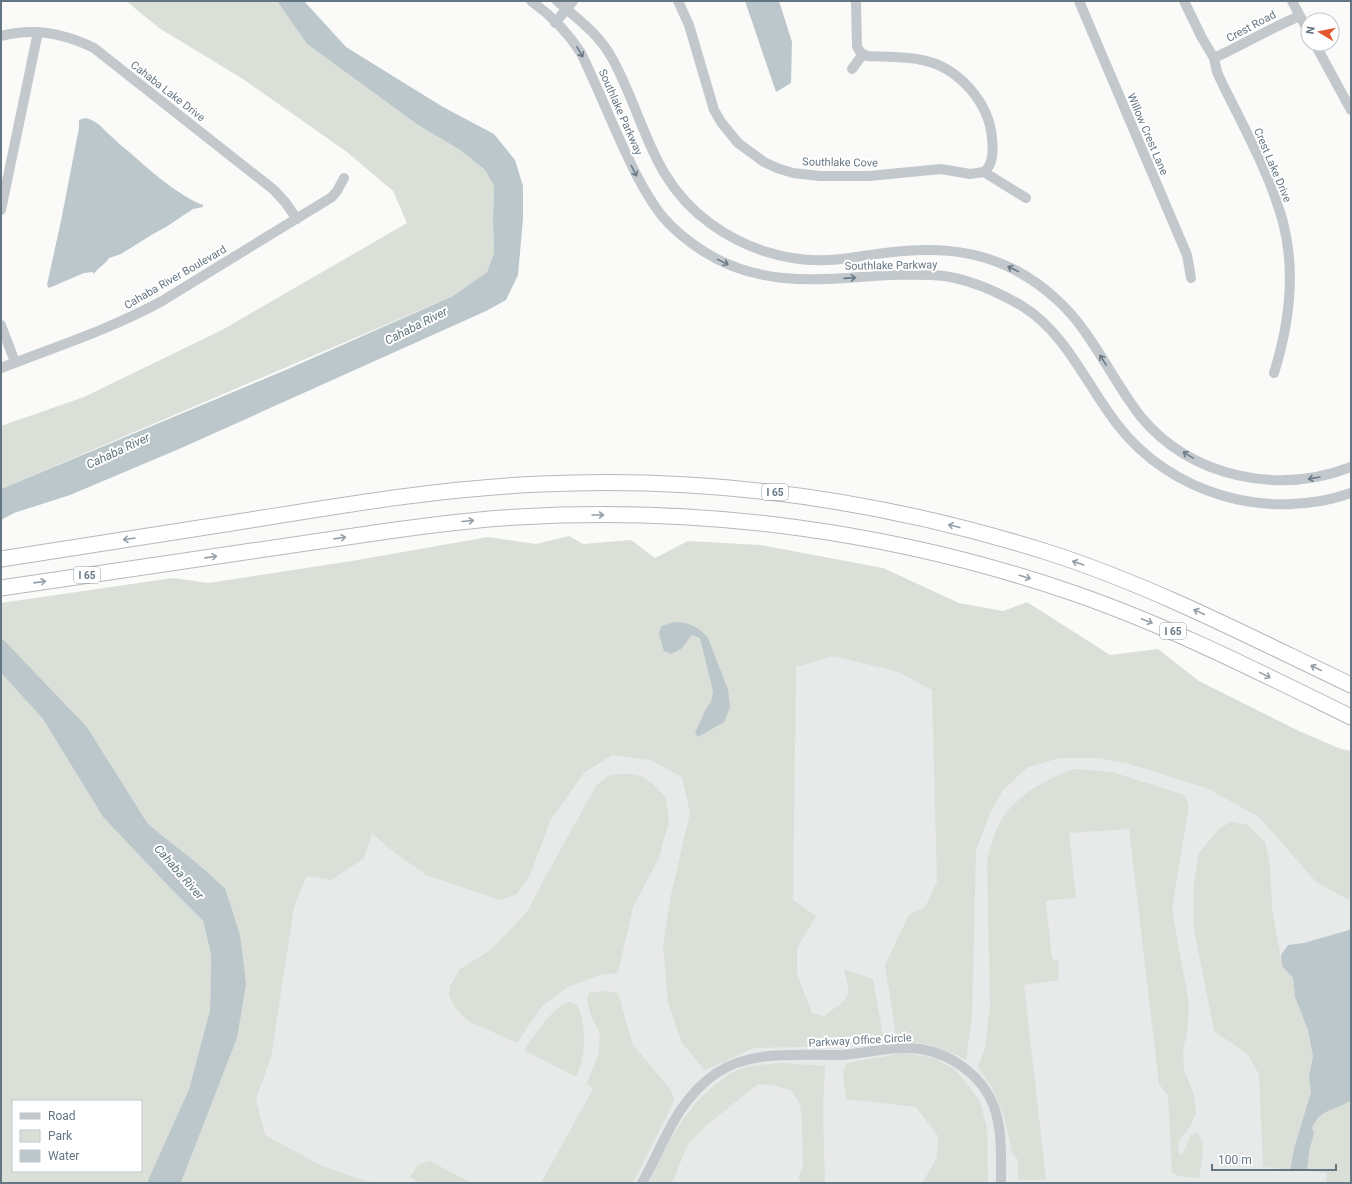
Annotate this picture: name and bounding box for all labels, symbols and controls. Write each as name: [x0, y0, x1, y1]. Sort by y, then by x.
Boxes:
street label: Crest Road: [1224, 8, 1278, 45]
north arrow: [1300, 12, 1340, 52]
text: N: [1304, 25, 1318, 35]
one-way arrow: [577, 46, 584, 58]
street label: Cahaba Lake Drive: [128, 58, 208, 125]
street label: Southlake Parkway: [596, 67, 646, 158]
street label: Willow Crest Lane: [1124, 91, 1171, 177]
street label: Crest Lake Drive: [1251, 126, 1294, 204]
street label: Southlake Cove: [802, 155, 878, 170]
one-way arrow: [631, 164, 638, 176]
street label: Cahaba River Boulevard: [122, 243, 229, 312]
street label: Southlake Parkway: [845, 258, 938, 273]
one-way arrow: [717, 259, 729, 266]
one-way arrow: [1007, 265, 1019, 272]
one-way arrow: [843, 274, 856, 281]
water label: Cahaba River: [382, 304, 450, 348]
one-way arrow: [1098, 354, 1106, 366]
water label: Cahaba River: [84, 430, 153, 472]
one-way arrow: [1182, 451, 1194, 459]
one-way arrow: [1307, 474, 1320, 482]
road number: I 65: [762, 484, 788, 500]
one-way arrow: [591, 511, 604, 519]
one-way arrow: [462, 517, 475, 524]
one-way arrow: [948, 521, 961, 529]
one-way arrow: [333, 534, 346, 542]
one-way arrow: [123, 535, 136, 543]
one-way arrow: [204, 553, 217, 561]
one-way arrow: [1073, 559, 1085, 567]
road number: I 65: [74, 567, 100, 583]
one-way arrow: [1018, 574, 1031, 581]
one-way arrow: [33, 578, 46, 586]
one-way arrow: [1193, 608, 1205, 615]
one-way arrow: [1140, 618, 1152, 625]
road number: I 65: [1160, 623, 1186, 639]
one-way arrow: [1310, 664, 1322, 671]
one-way arrow: [1259, 672, 1271, 679]
water label: Cahaba River: [151, 842, 207, 903]
street label: Parkway Office Circle: [808, 1031, 912, 1050]
legend: [12, 1100, 142, 1172]
text: Road: [48, 1109, 76, 1123]
text: Park: [48, 1129, 73, 1143]
scale bar: [1212, 1146, 1336, 1172]
text: Water: [48, 1149, 79, 1163]
text: 100 m: [1218, 1153, 1252, 1167]

